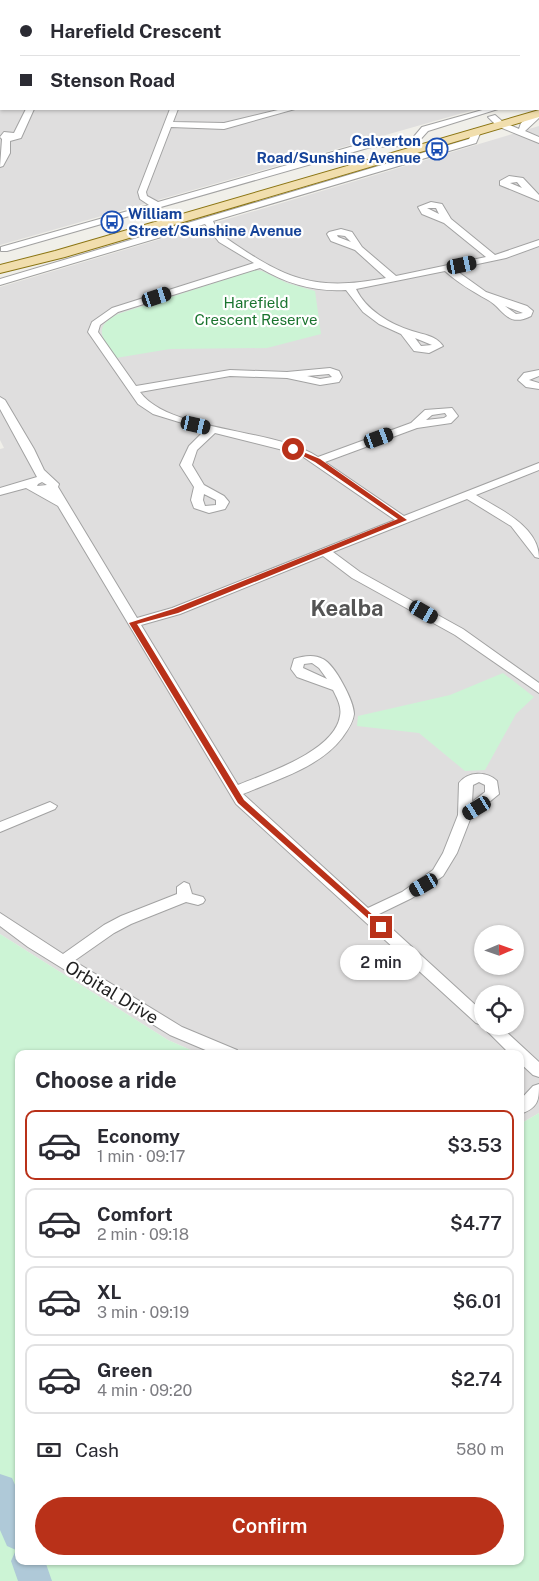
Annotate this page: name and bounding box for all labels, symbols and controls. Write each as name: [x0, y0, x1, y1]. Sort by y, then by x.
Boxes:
text: Harefield Crescent: [50, 20, 221, 42]
text: Stenson Road: [50, 69, 175, 91]
place label: Calverton Road/Sunshine Avenue: [256, 132, 421, 166]
bus stop icon: Calverton Road/Sunshine Avenue: [425, 137, 449, 161]
place label: William Street/Sunshine Avenue: [128, 205, 302, 239]
bus stop icon: William Street/Sunshine Avenue: [100, 210, 124, 234]
car: [445, 255, 478, 275]
car: [140, 285, 173, 309]
park label: Harefield Crescent Reserve: [195, 294, 317, 328]
car: [179, 414, 212, 436]
car: [362, 426, 395, 450]
route start: [282, 438, 304, 460]
district label: Kealba: [310, 595, 384, 621]
car: [407, 598, 440, 626]
car: [460, 794, 493, 822]
car: [407, 871, 440, 899]
route end: [370, 916, 392, 938]
north arrow: [474, 925, 524, 975]
map controls: [474, 925, 524, 1035]
callout: 2 min: [340, 944, 422, 980]
text: 2 min: [360, 953, 402, 972]
street label: Orbital Drive: [62, 956, 162, 1028]
button: locate: [474, 985, 524, 1035]
text: Choose a ride: [35, 1067, 177, 1093]
icon: car: [37, 1123, 82, 1168]
text: Economy: [97, 1125, 180, 1147]
text: $3.53: [447, 1134, 502, 1156]
text: 1 min · 09:17: [97, 1147, 185, 1166]
icon: car: [37, 1201, 82, 1246]
text: Comfort: [97, 1203, 173, 1225]
text: $4.77: [450, 1212, 502, 1234]
text: 2 min · 09:18: [97, 1225, 189, 1244]
icon: car: [37, 1279, 82, 1324]
text: XL: [97, 1281, 122, 1303]
text: $6.01: [452, 1290, 502, 1312]
text: 3 min · 09:19: [97, 1303, 189, 1322]
icon: car: [37, 1357, 82, 1402]
text: Green: [97, 1359, 152, 1381]
text: $2.74: [451, 1368, 502, 1390]
text: 4 min · 09:20: [97, 1381, 192, 1400]
icon: cash: [35, 1436, 63, 1464]
text: Cash: [75, 1439, 119, 1461]
text: 580 m: [456, 1440, 504, 1459]
button: Confirm: [35, 1497, 504, 1555]

